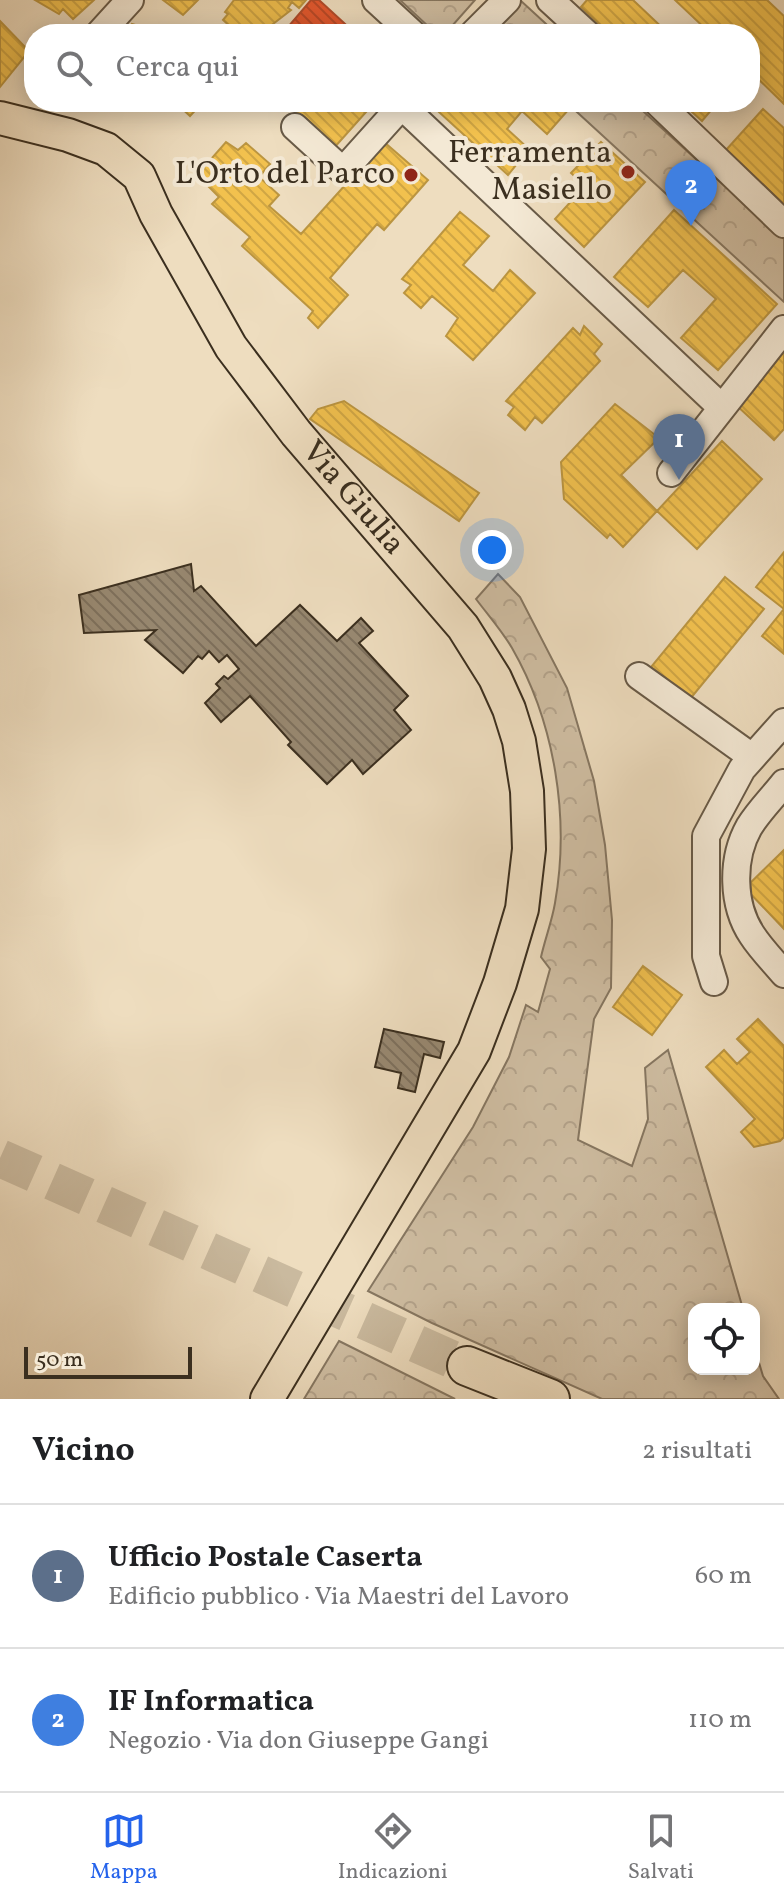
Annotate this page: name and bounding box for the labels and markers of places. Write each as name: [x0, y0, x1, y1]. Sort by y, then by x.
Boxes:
place label: Ferramenta Masiello: [448, 132, 612, 213]
place label: L'Orto del Parco: [175, 153, 395, 197]
pin: 2: [665, 160, 717, 226]
marker: Ferramenta Masiello: [619, 163, 637, 181]
marker: L'Orto del Parco: [402, 166, 420, 184]
pin: 1: [653, 414, 705, 480]

